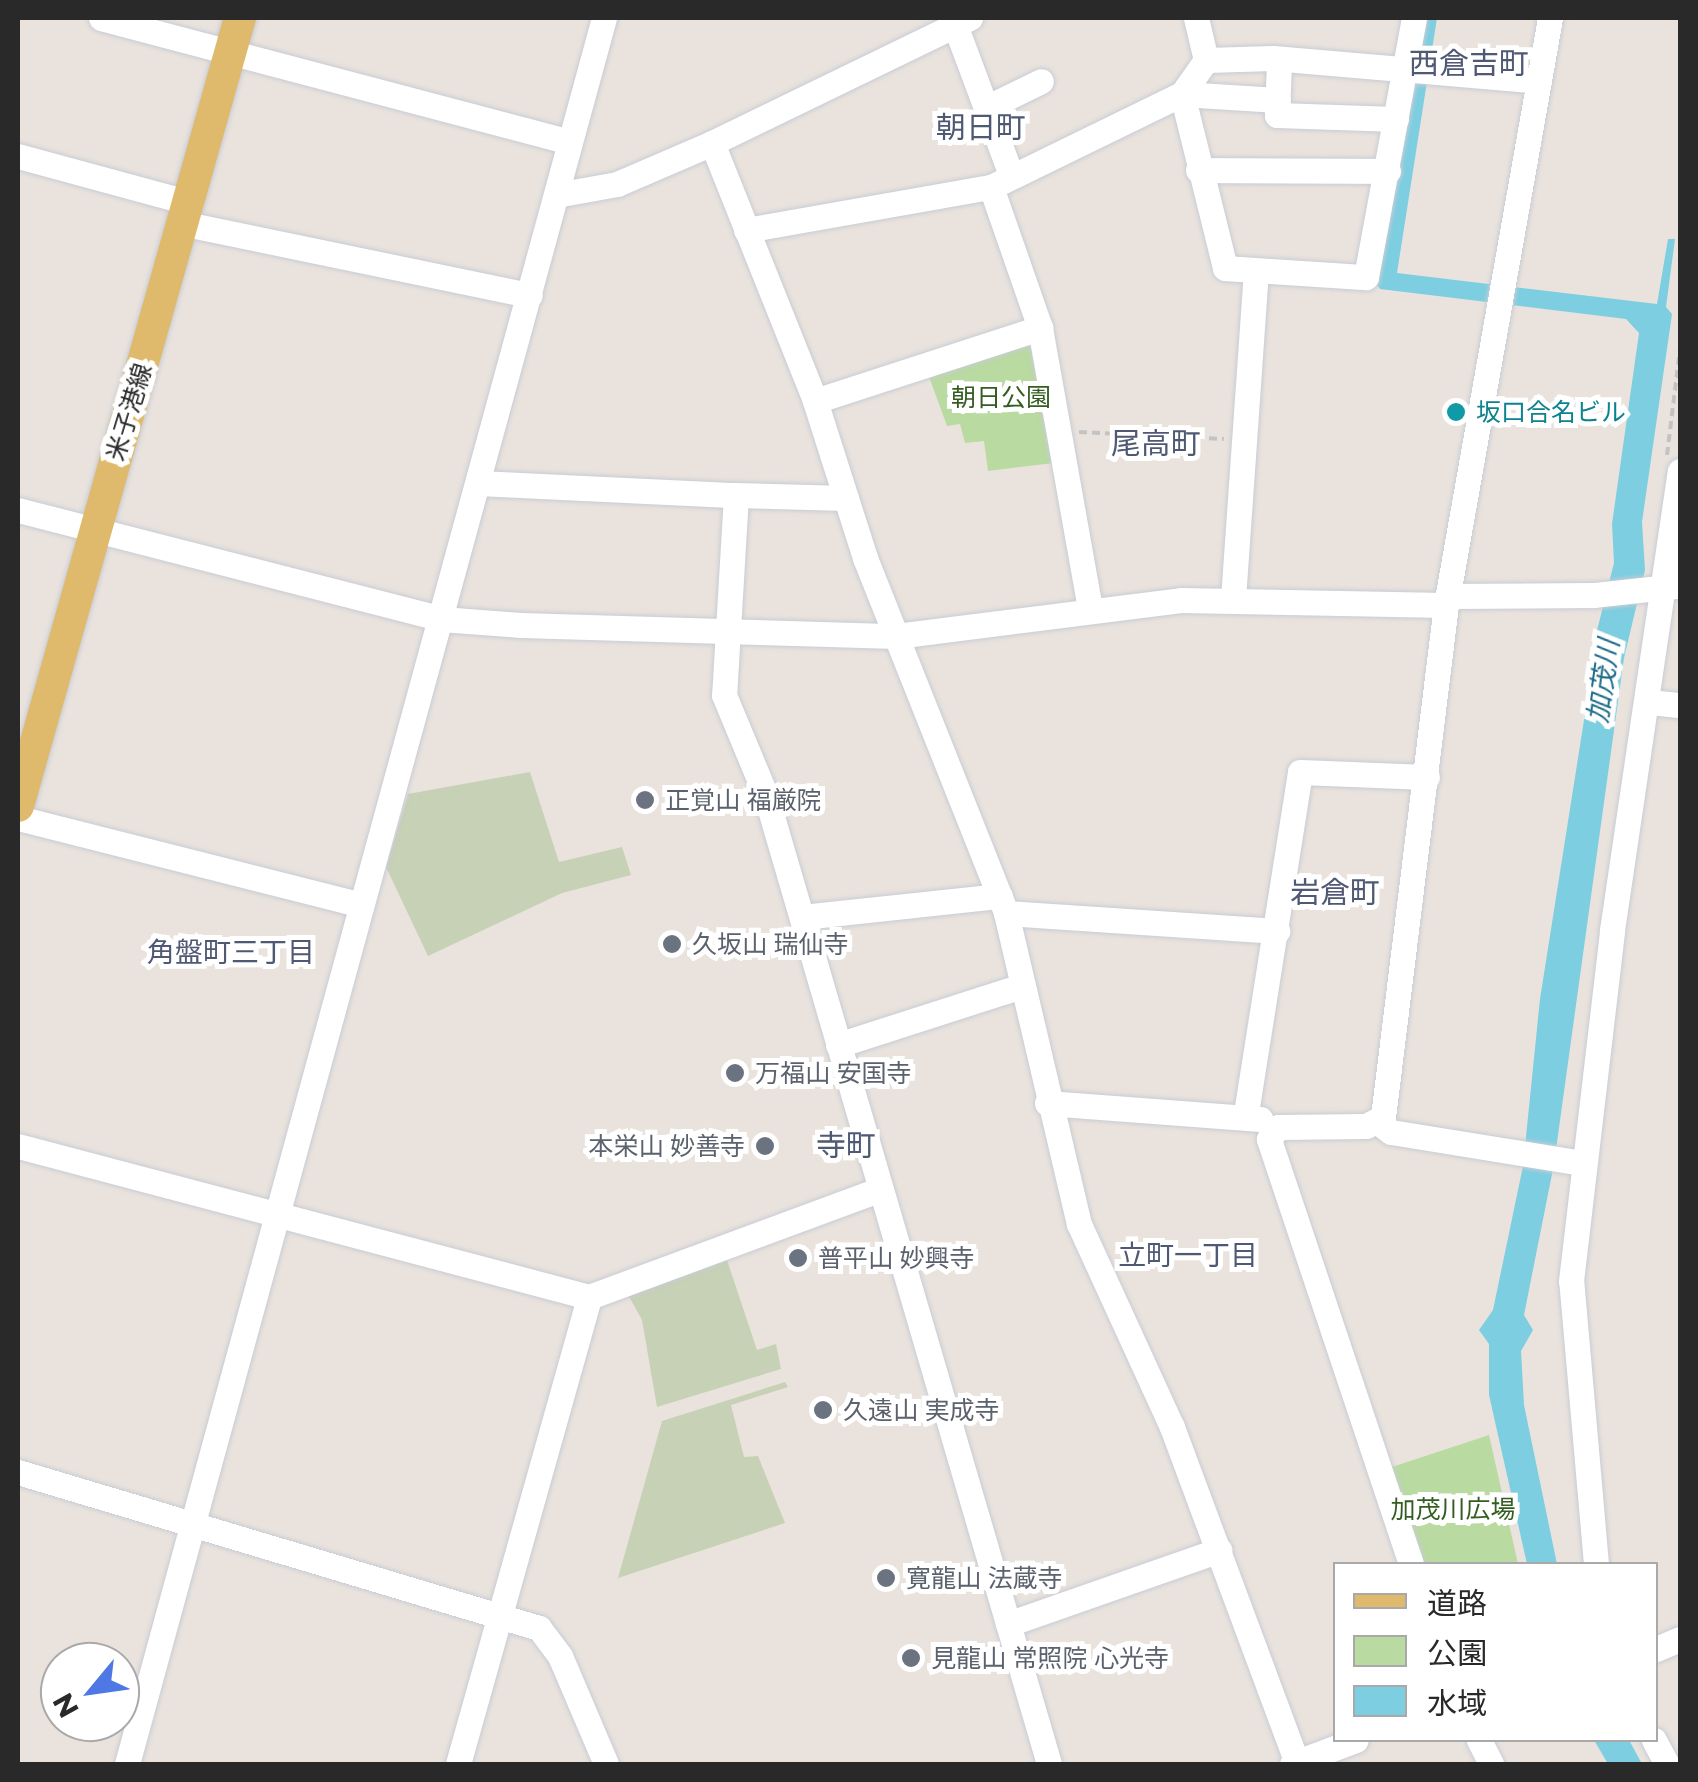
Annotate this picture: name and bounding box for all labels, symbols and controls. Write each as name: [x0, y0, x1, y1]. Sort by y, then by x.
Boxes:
district label: 西倉吉町: [1409, 46, 1529, 82]
district label: 朝日町: [936, 110, 1026, 146]
street label: 米子港線: [100, 360, 158, 464]
park label: 朝日公園: [951, 382, 1051, 412]
place label: 坂口合名ビル: [1476, 397, 1626, 427]
marker: 坂口合名ビル: [1445, 401, 1467, 423]
district label: 尾高町: [1111, 426, 1201, 462]
water label: 加茂川: [1581, 637, 1625, 725]
place label: 正覚山 福厳院: [665, 785, 822, 815]
marker: 正覚山 福厳院: [634, 789, 656, 811]
district label: 岩倉町: [1290, 875, 1380, 911]
place label: 久坂山 瑞仙寺: [692, 929, 849, 959]
marker: 久坂山 瑞仙寺: [661, 933, 683, 955]
district label: 角盤町三丁目: [147, 935, 315, 969]
place label: 万福山 安国寺: [755, 1058, 912, 1088]
marker: 万福山 安国寺: [724, 1062, 746, 1084]
district label: 寺町: [816, 1128, 876, 1164]
place label: 本栄山 妙善寺: [588, 1131, 745, 1161]
marker: 本栄山 妙善寺: [754, 1135, 776, 1157]
district label: 立町一丁目: [1118, 1238, 1258, 1272]
place label: 普平山 妙興寺: [818, 1243, 975, 1273]
marker: 普平山 妙興寺: [787, 1247, 809, 1269]
place label: 久遠山 実成寺: [843, 1395, 1000, 1425]
marker: 久遠山 実成寺: [812, 1399, 834, 1421]
park label: 加茂川広場: [1391, 1494, 1515, 1524]
legend: [1333, 1562, 1658, 1742]
place label: 寛龍山 法蔵寺: [906, 1563, 1063, 1593]
marker: 寛龍山 法蔵寺: [875, 1567, 897, 1589]
text: 道路: [1427, 1585, 1487, 1622]
text: 公園: [1427, 1635, 1487, 1672]
north arrow: [40, 1642, 140, 1742]
place label: 見龍山 常照院 心光寺: [931, 1643, 1169, 1673]
marker: 見龍山 常照院 心光寺: [900, 1647, 922, 1669]
text: 水域: [1427, 1685, 1487, 1722]
text: N: [45, 1687, 86, 1724]

